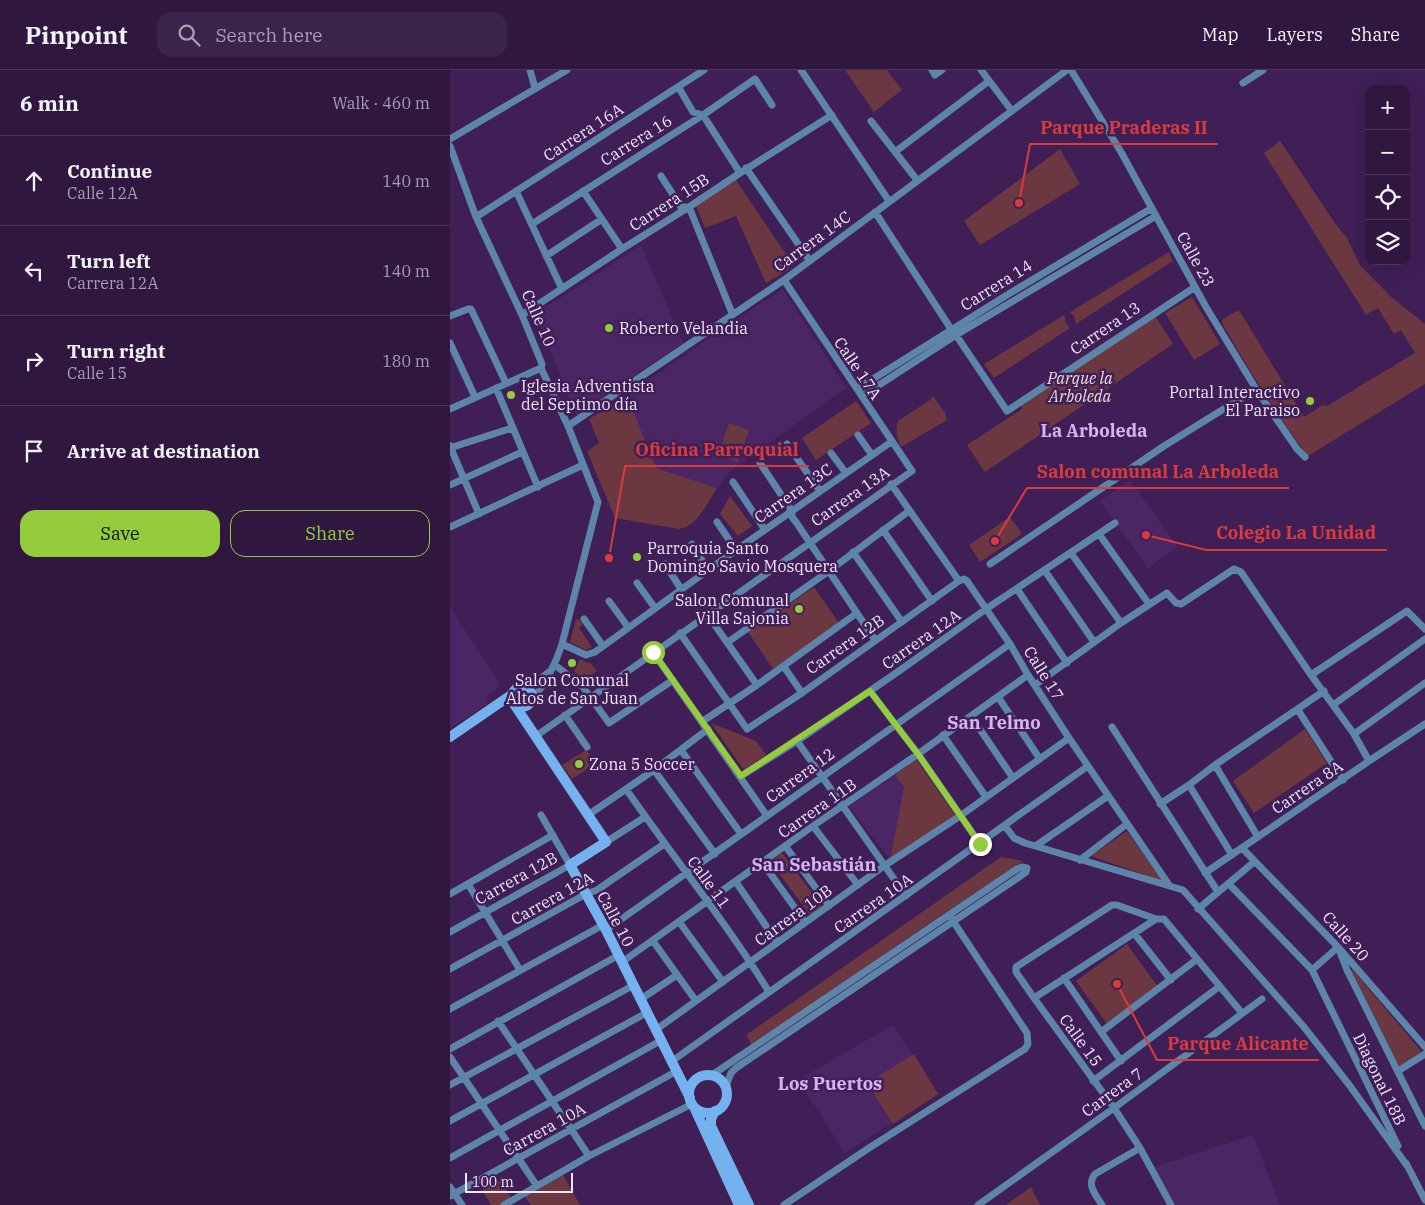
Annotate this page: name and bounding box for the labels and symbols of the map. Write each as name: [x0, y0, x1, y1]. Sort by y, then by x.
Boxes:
street label: Carrera 16A: [539, 99, 627, 165]
street label: Carrera 16: [597, 110, 675, 170]
callout: Parque Praderas II: [1030, 111, 1218, 144]
text: Parque Praderas II: [1040, 116, 1208, 139]
street label: Carrera 15B: [625, 169, 713, 235]
street label: Carrera 14C: [769, 206, 855, 276]
street label: Calle 23: [1173, 228, 1219, 290]
street label: Carrera 14: [957, 255, 1035, 315]
street label: Calle 10: [518, 286, 560, 350]
street label: Carrera 13: [1066, 297, 1144, 359]
place label: Roberto Velandia: [619, 318, 748, 338]
marker: Roberto Velandia: [603, 322, 615, 334]
street label: Calle 17A: [830, 333, 886, 403]
park label: Parque la Arboleda: [1046, 368, 1113, 406]
place label: Iglesia Adventista del Septimo día: [521, 376, 655, 414]
place label: Portal Interactivo El Paraiso: [1169, 382, 1300, 420]
marker: Iglesia Adventista del Septimo día: [505, 389, 517, 401]
marker: Portal Interactivo El Paraiso: [1304, 395, 1316, 407]
district label: La Arboleda: [1041, 419, 1147, 442]
callout: Oficina Parroquial: [625, 433, 809, 466]
text: Oficina Parroquial: [635, 438, 799, 461]
callout: Salon comunal La Arboleda: [1027, 455, 1289, 488]
street label: Carrera 13C: [750, 459, 836, 527]
text: Salon comunal La Arboleda: [1037, 460, 1279, 483]
street label: Carrera 13A: [807, 462, 893, 530]
callout: Colegio La Unidad: [1206, 517, 1387, 550]
text: Colegio La Unidad: [1216, 521, 1376, 544]
place label: Parroquia Santo Domingo Savio Mosquera: [647, 538, 838, 576]
marker: Parroquia Santo Domingo Savio Mosquera: [631, 551, 643, 563]
place label: Salon Comunal Villa Sajonia: [675, 590, 789, 628]
marker: Salon Comunal Villa Sajonia: [793, 603, 805, 615]
street label: Carrera 12A: [878, 605, 964, 673]
street label: Carrera 12B: [802, 610, 888, 678]
route start: [642, 641, 665, 664]
street label: Calle 17: [1020, 642, 1068, 704]
marker: Salon Comunal Altos de San Juan: [566, 657, 578, 669]
place label: Salon Comunal Altos de San Juan: [506, 670, 638, 708]
district label: San Telmo: [947, 711, 1041, 734]
street label: Carrera 12: [762, 743, 838, 807]
place label: Zona 5 Soccer: [589, 754, 695, 774]
street label: Carrera 8A: [1267, 756, 1347, 818]
marker: Zona 5 Soccer: [573, 758, 585, 770]
street label: Carrera 11B: [774, 774, 860, 842]
route end: [969, 833, 992, 856]
street label: Carrera 12B: [471, 847, 561, 909]
street label: Calle 11: [683, 852, 735, 912]
district label: San Sebastián: [751, 853, 877, 876]
street label: Carrera 12A: [507, 867, 597, 929]
street label: Carrera 10A: [830, 869, 916, 937]
street label: Carrera 10B: [750, 880, 836, 950]
street label: Calle 10: [593, 888, 639, 950]
street label: Calle 20: [1318, 907, 1374, 965]
street label: Calle 15: [1055, 1010, 1107, 1070]
callout: Parque Alicante: [1157, 1027, 1319, 1060]
street label: Diagonal 18B: [1349, 1030, 1411, 1128]
text: Parque Alicante: [1167, 1032, 1309, 1055]
street label: Carrera 7: [1077, 1063, 1147, 1121]
district label: Los Puertos: [778, 1072, 882, 1095]
street label: Carrera 10A: [499, 1098, 589, 1160]
scale bar: [465, 1170, 572, 1193]

